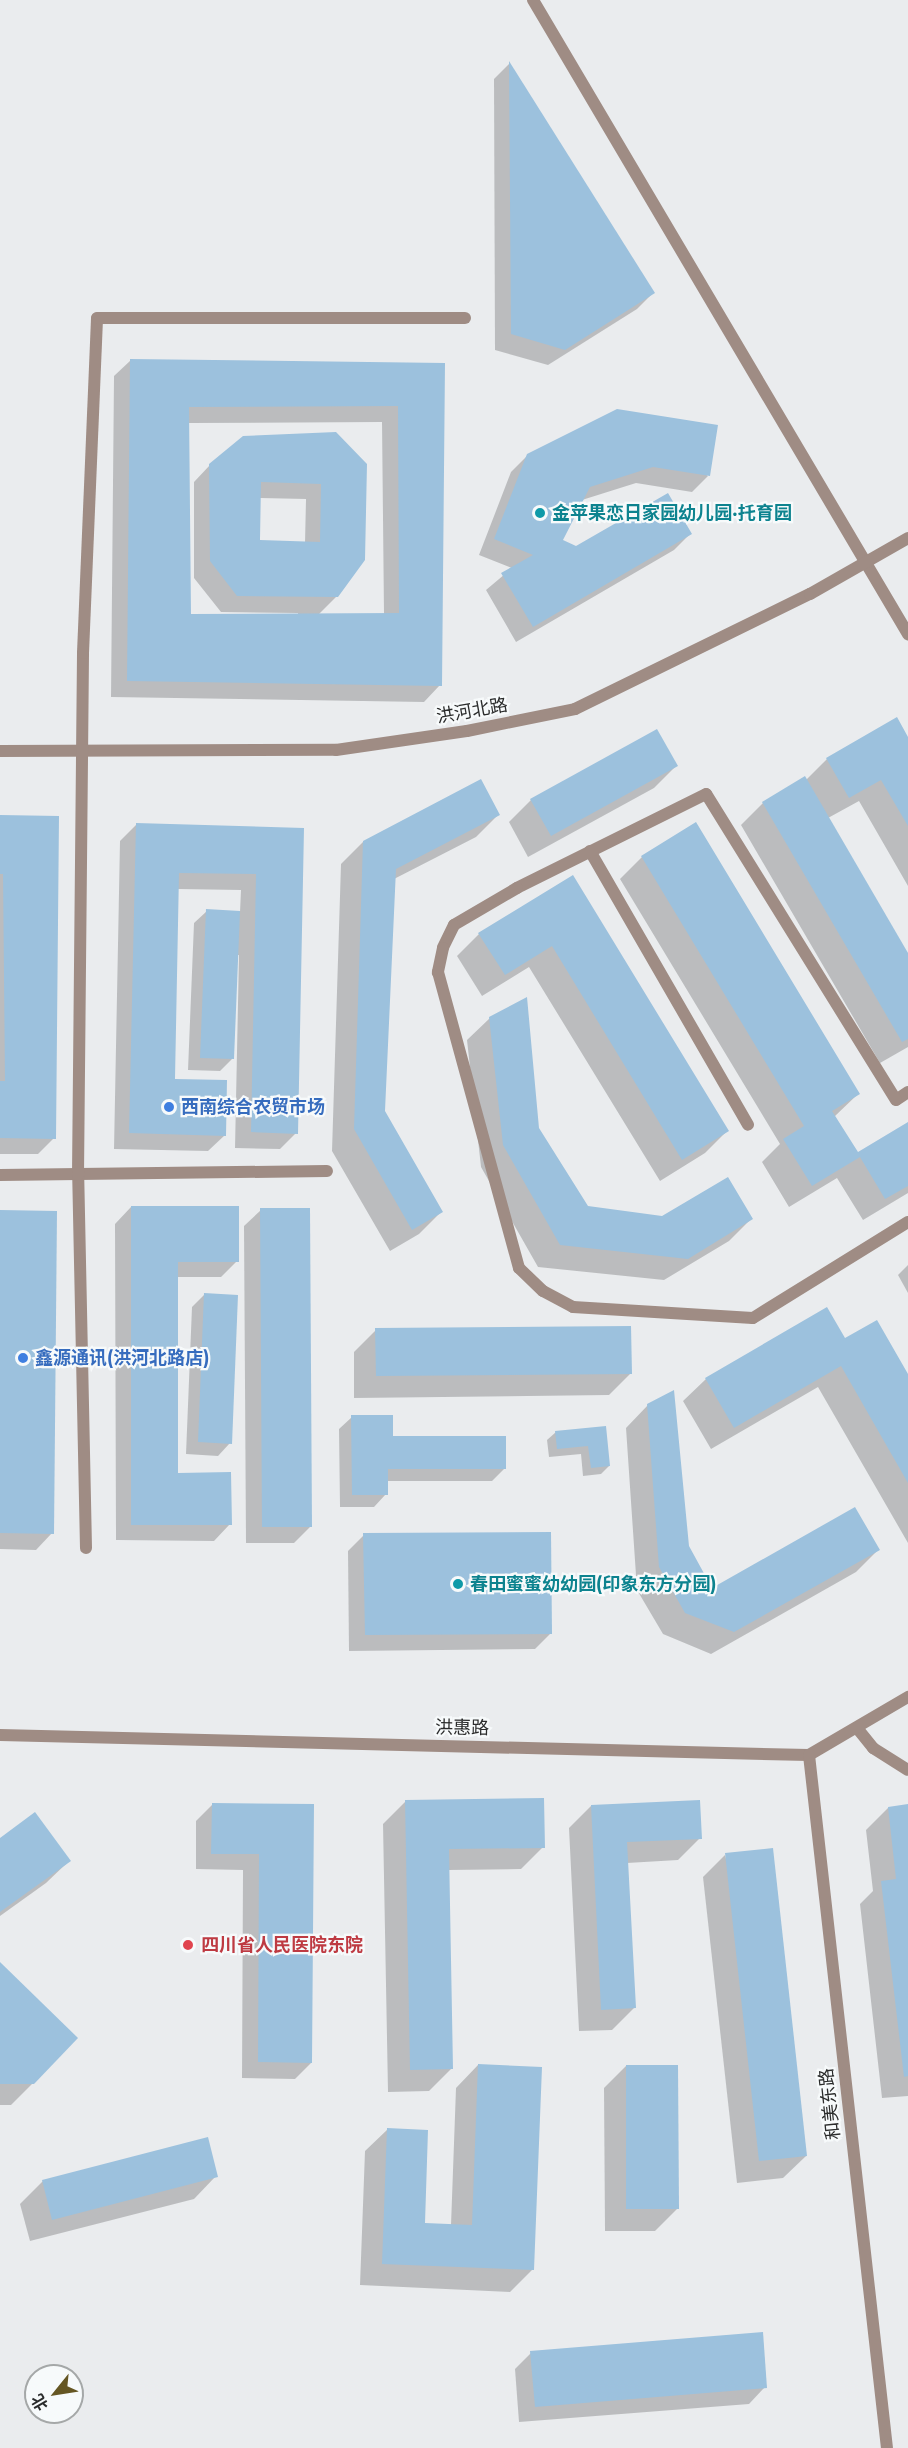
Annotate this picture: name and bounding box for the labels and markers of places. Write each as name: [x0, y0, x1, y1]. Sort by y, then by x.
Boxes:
place label: 金苹果恋日家园幼儿园·托育园: [552, 502, 792, 524]
marker: 金苹果恋日家园幼儿园·托育园: [533, 506, 547, 520]
place label: 西南综合农贸市场: [181, 1096, 325, 1118]
marker: 西南综合农贸市场: [162, 1100, 176, 1114]
place label: 鑫源通讯(洪河北路店): [35, 1347, 209, 1369]
marker: 鑫源通讯(洪河北路店): [16, 1351, 30, 1365]
place label: 春田蜜蜜幼幼园(印象东方分园): [470, 1573, 716, 1595]
marker: 春田蜜蜜幼幼园(印象东方分园): [451, 1577, 465, 1591]
place label: 四川省人民医院东院: [201, 1934, 363, 1956]
marker: 四川省人民医院东院: [179, 1936, 197, 1954]

